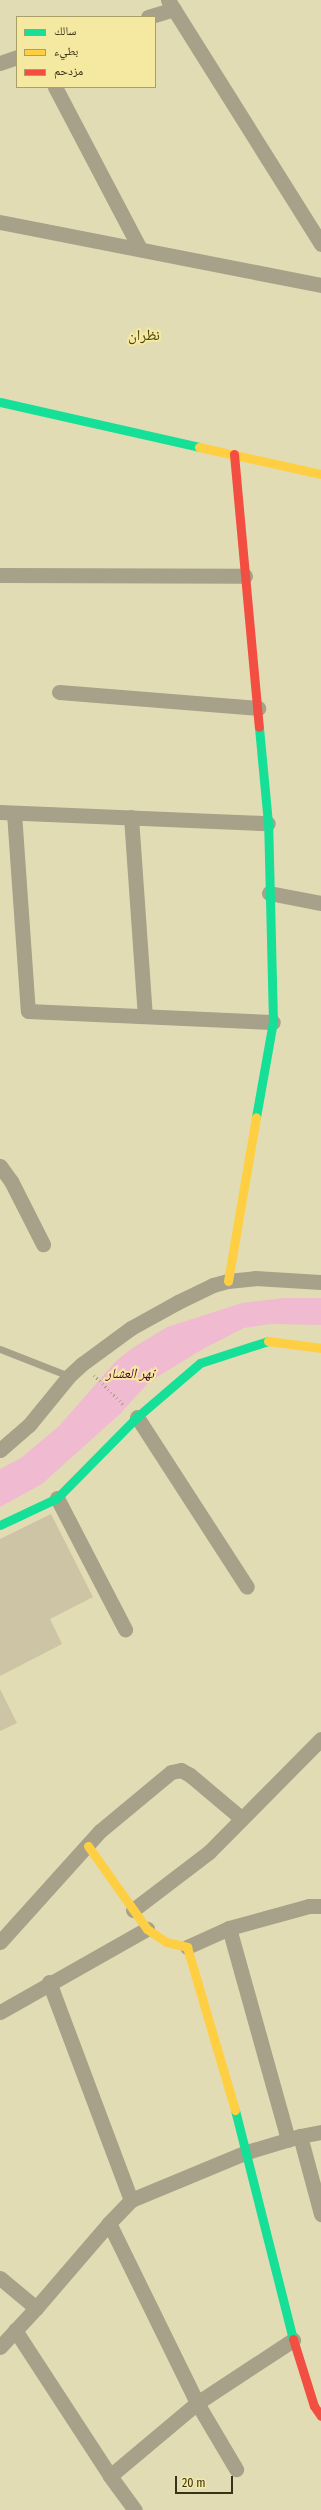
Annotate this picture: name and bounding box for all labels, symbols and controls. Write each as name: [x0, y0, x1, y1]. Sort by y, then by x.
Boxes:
legend: [16, 16, 156, 88]
text: سالك: [54, 24, 76, 38]
text: بطيء: [54, 44, 78, 58]
text: مزدحم: [54, 64, 83, 78]
district label: نظران: [128, 327, 160, 345]
water label: نهر العشار: [106, 1366, 154, 1382]
scale bar: [177, 2468, 235, 2494]
text: 20 m: [182, 2476, 206, 2490]

